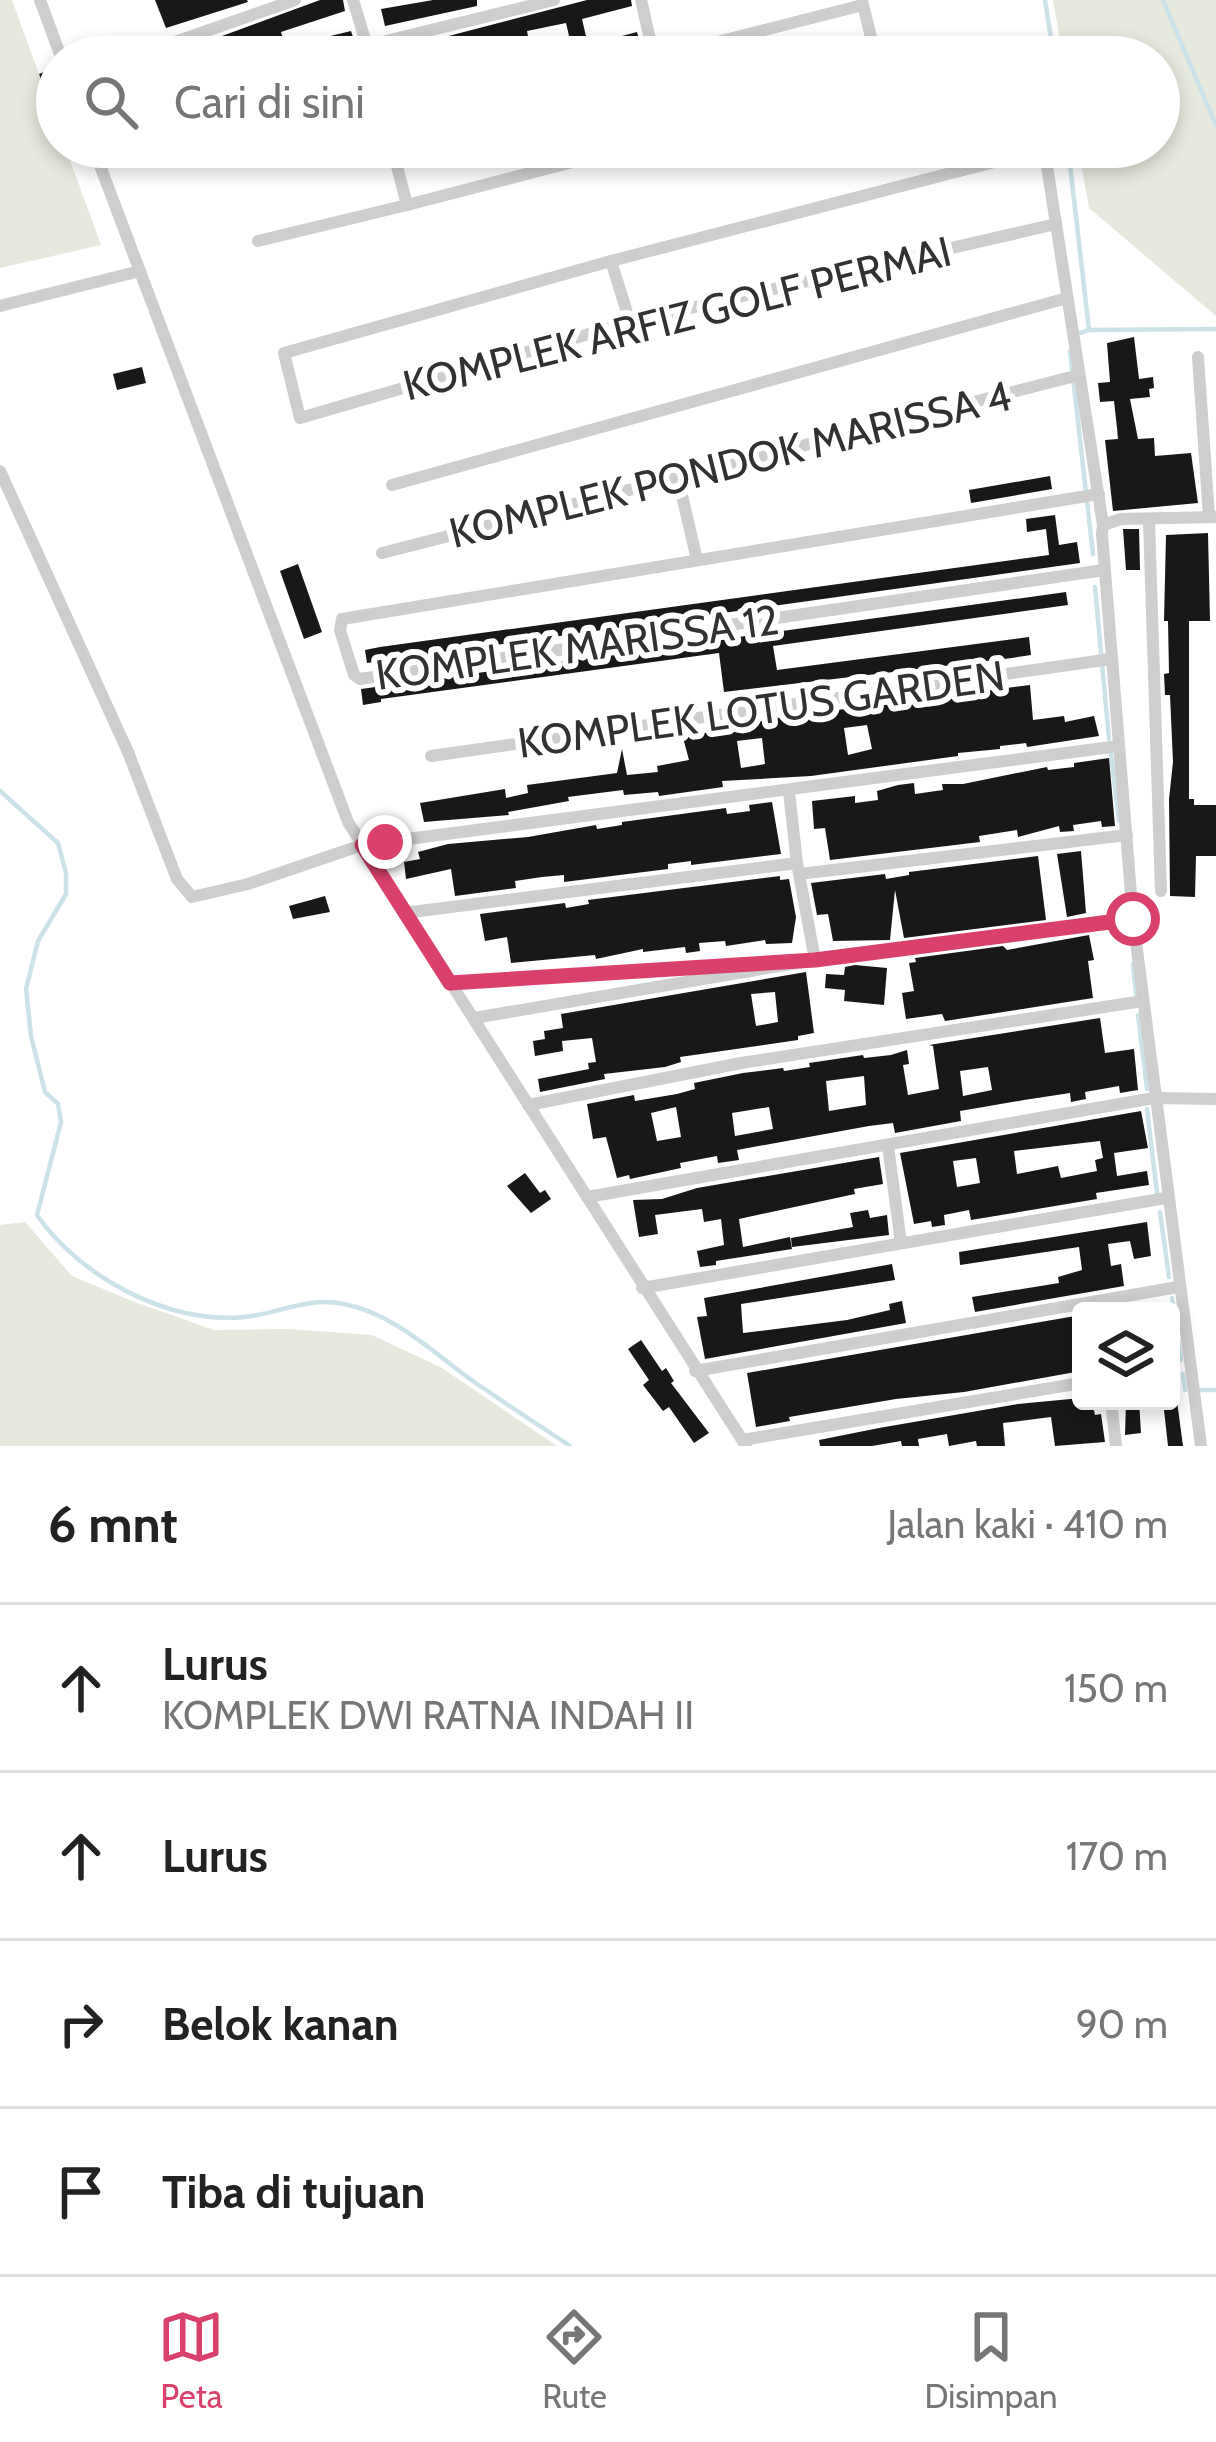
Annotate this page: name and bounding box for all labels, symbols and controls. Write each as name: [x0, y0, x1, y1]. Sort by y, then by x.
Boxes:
search box: [36, 36, 1180, 168]
icon: search: [78, 69, 144, 135]
text: Cari di sini: [174, 75, 365, 129]
street label: KOMPLEK ARFIZ GOLF PERMAI: [398, 225, 956, 411]
street label: KOMPLEK PONDOK MARISSA 4: [444, 369, 1016, 559]
street label: KOMPLEK MARISSA 12: [372, 593, 782, 701]
street label: KOMPLEK LOTUS GARDEN: [514, 649, 1008, 769]
route end: [358, 815, 412, 869]
route start: [1106, 892, 1160, 946]
map controls: [1072, 1302, 1180, 1410]
button: layers: [1072, 1302, 1180, 1410]
text: 6 mnt: [48, 1493, 178, 1555]
text: Jalan kaki · 410 m: [887, 1500, 1168, 1548]
text: Lurus: [162, 1637, 268, 1691]
icon: ahead: [48, 1655, 114, 1721]
text: 150 m: [1064, 1664, 1168, 1712]
text: KOMPLEK DWI RATNA INDAH II: [162, 1691, 694, 1739]
icon: ahead: [48, 1823, 114, 1889]
text: Lurus: [162, 1829, 268, 1883]
text: 170 m: [1066, 1832, 1168, 1880]
icon: right: [48, 1991, 114, 2057]
text: Belok kanan: [162, 1997, 399, 2051]
text: 90 m: [1076, 2000, 1168, 2048]
icon: arrive: [48, 2159, 114, 2225]
text: Tiba di tujuan: [162, 2165, 425, 2219]
tab: Peta: [158, 2304, 224, 2416]
tab: Rute: [541, 2304, 607, 2416]
tab: Disimpan: [924, 2304, 1057, 2416]

